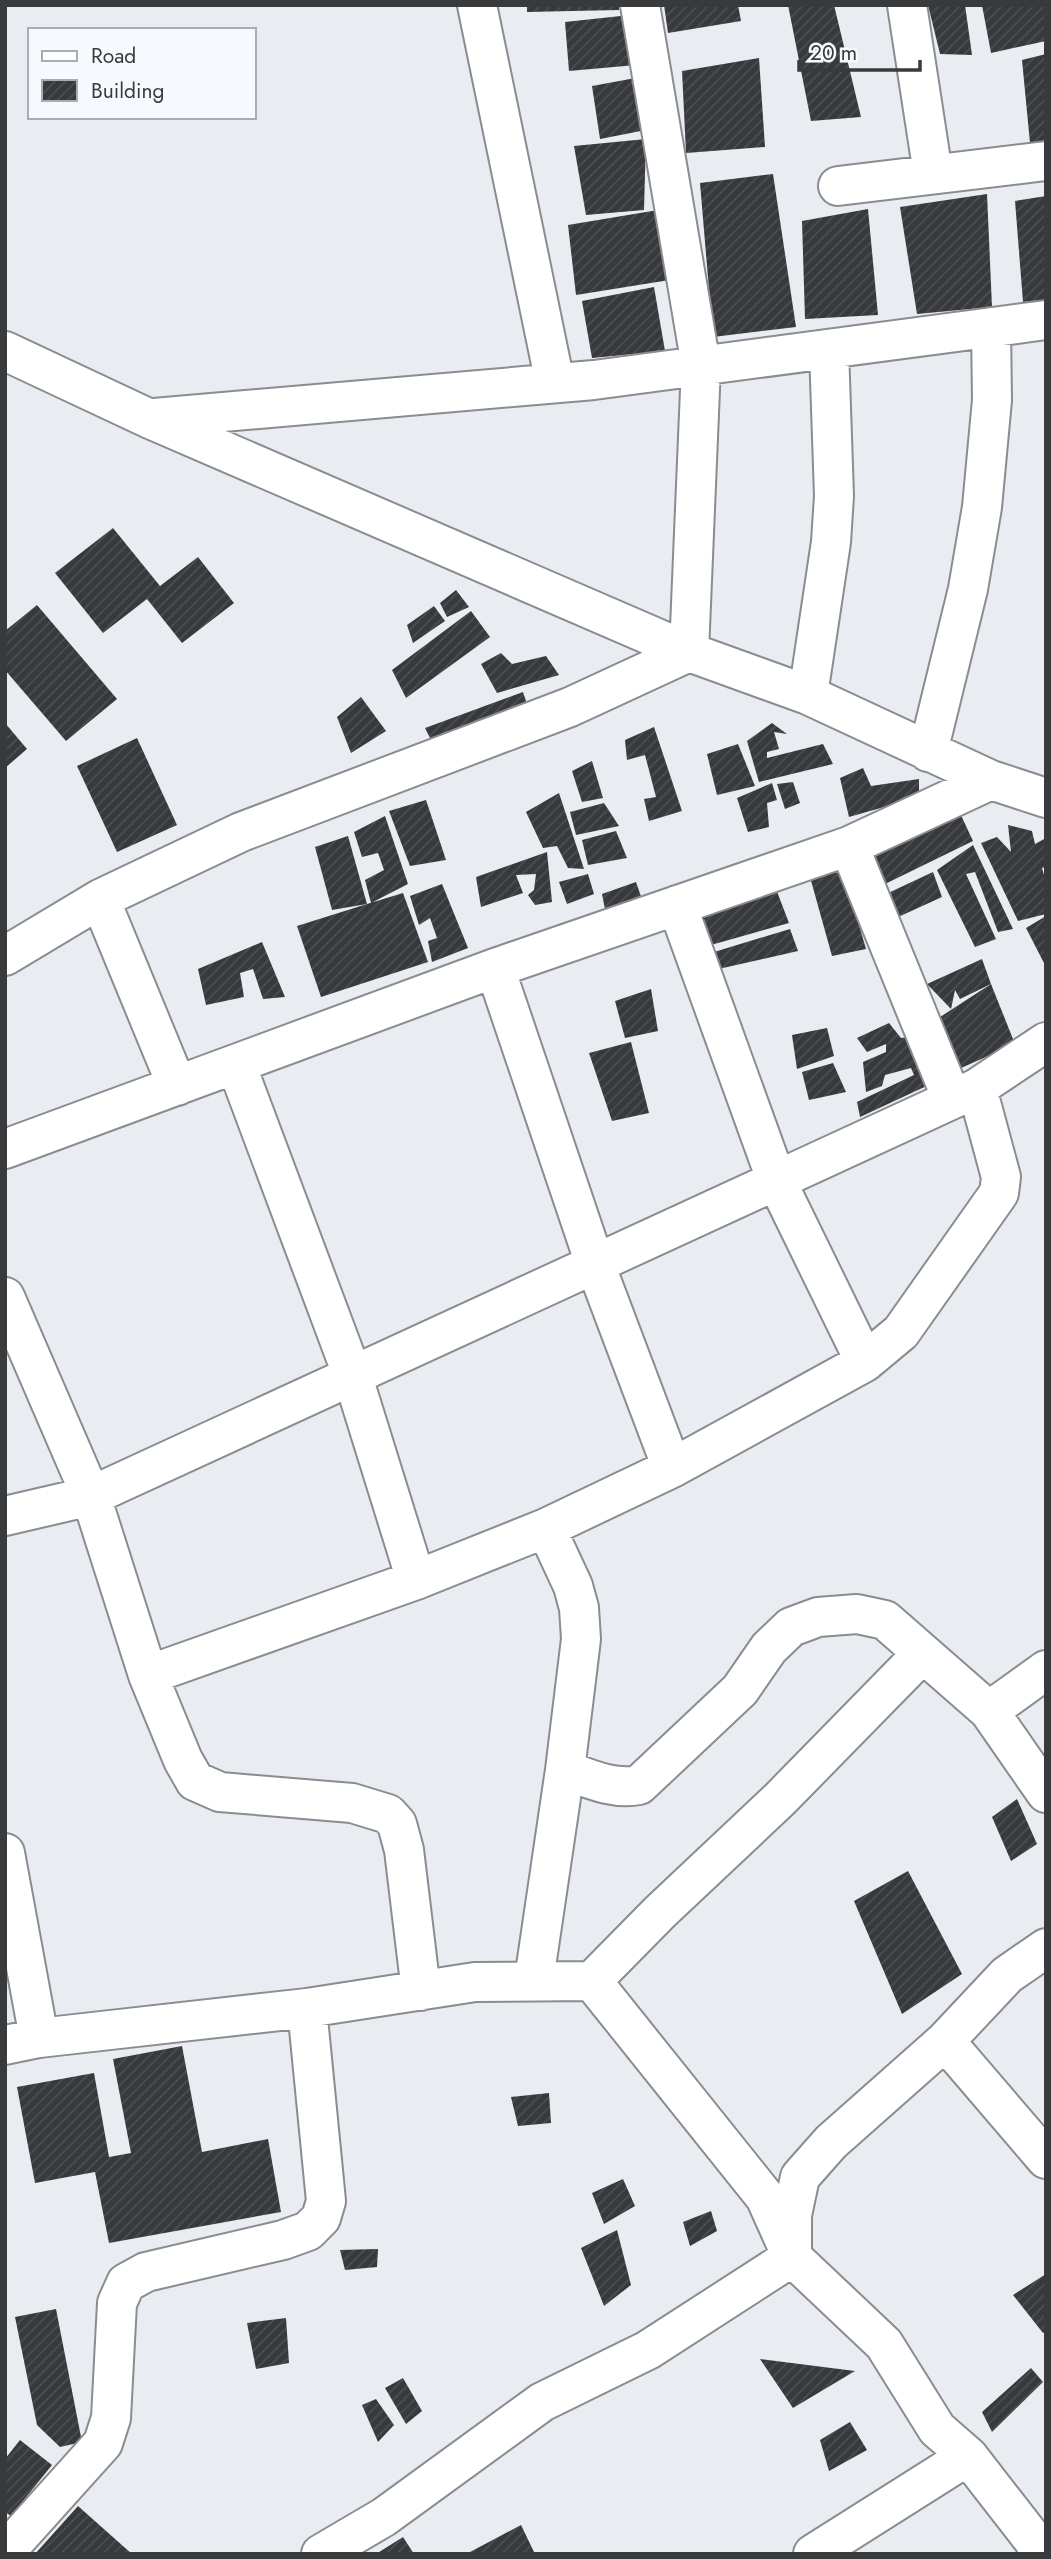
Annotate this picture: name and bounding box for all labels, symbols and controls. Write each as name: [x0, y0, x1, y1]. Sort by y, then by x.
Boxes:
legend: [28, 28, 256, 119]
scale bar: [799, 28, 920, 72]
text: 20 m: [810, 38, 857, 68]
text: Road: [91, 41, 136, 71]
text: Building: [91, 76, 164, 106]

